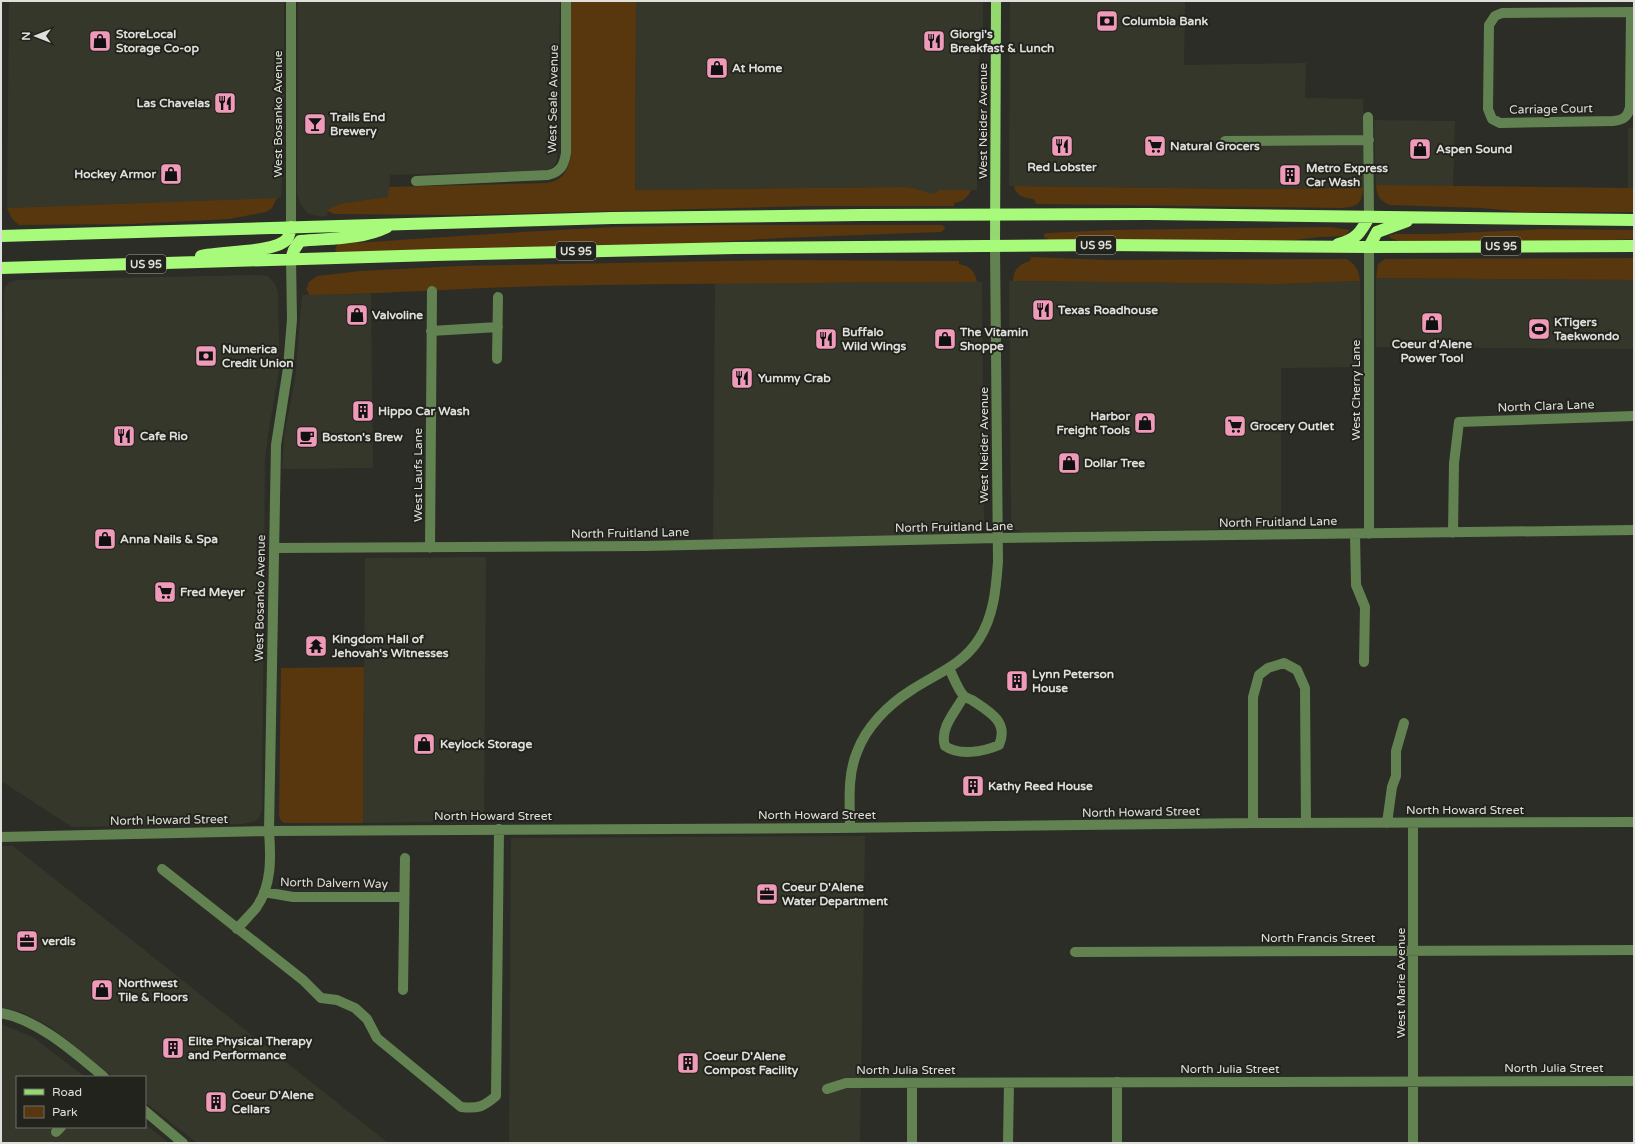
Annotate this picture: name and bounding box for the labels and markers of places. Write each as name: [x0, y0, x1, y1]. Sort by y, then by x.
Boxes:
bank icon: Columbia Bank: [1094, 8, 1120, 34]
place label: Columbia Bank: [1122, 14, 1209, 28]
place label: StoreLocal Storage Co-op: [116, 27, 199, 56]
place label: Giorgi's Breakfast & Lunch: [950, 27, 1054, 55]
shop icon: StoreLocal Storage Co-op: [87, 28, 113, 54]
restaurant icon: Giorgi's Breakfast & Lunch: [921, 28, 947, 54]
shop icon: At Home: [704, 55, 730, 81]
place label: At Home: [732, 61, 783, 75]
restaurant icon: Las Chavelas: [212, 90, 238, 116]
place label: Las Chavelas: [137, 96, 210, 110]
place label: Trails End Brewery: [329, 110, 385, 139]
bar icon: Trails End Brewery: [302, 111, 328, 137]
restaurant icon: Red Lobster: [1049, 133, 1075, 159]
supermarket icon: Natural Grocers: [1142, 133, 1168, 159]
shop icon: Aspen Sound: [1407, 136, 1433, 162]
place label: Natural Grocers: [1170, 139, 1260, 153]
place label: Aspen Sound: [1436, 142, 1512, 157]
place label: Red Lobster: [1027, 160, 1097, 174]
shop icon: Hockey Armor: [158, 161, 184, 187]
place label: Metro Express Car Wash: [1306, 161, 1388, 189]
building icon: Metro Express Car Wash: [1277, 162, 1303, 188]
place label: Hockey Armor: [74, 167, 156, 182]
restaurant icon: Texas Roadhouse: [1030, 297, 1056, 323]
shop icon: Valvoline: [344, 302, 370, 328]
place label: Texas Roadhouse: [1057, 303, 1158, 317]
place label: Valvoline: [372, 308, 423, 322]
shop icon: Coeur d'Alene Power Tool: [1419, 310, 1445, 336]
place label: KTigers Taekwondo: [1553, 315, 1619, 343]
sports icon: KTigers Taekwondo: [1526, 316, 1552, 342]
place label: Buffalo Wild Wings: [842, 325, 907, 354]
place label: The Vitamin Shoppe: [959, 325, 1028, 354]
restaurant icon: Buffalo Wild Wings: [813, 326, 839, 352]
shop icon: The Vitamin Shoppe: [932, 326, 958, 352]
place label: Coeur d'Alene Power Tool: [1392, 337, 1472, 365]
place label: Numerica Credit Union: [222, 342, 294, 370]
bank icon: Numerica Credit Union: [193, 343, 219, 369]
restaurant icon: Yummy Crab: [729, 365, 755, 391]
place label: Yummy Crab: [758, 371, 831, 386]
building icon: Hippo Car Wash: [350, 398, 376, 424]
place label: Hippo Car Wash: [378, 404, 470, 419]
place label: Harbor Freight Tools: [1057, 409, 1130, 438]
shop icon: Harbor Freight Tools: [1132, 410, 1158, 436]
supermarket icon: Grocery Outlet: [1222, 413, 1248, 439]
place label: Grocery Outlet: [1250, 419, 1334, 434]
restaurant icon: Cafe Rio: [111, 423, 137, 449]
cafe icon: Boston's Brew: [294, 424, 320, 450]
place label: Cafe Rio: [140, 429, 188, 443]
place label: Boston's Brew: [322, 430, 403, 444]
shop icon: Dollar Tree: [1056, 450, 1082, 476]
place label: Dollar Tree: [1084, 456, 1145, 470]
shop icon: Anna Nails & Spa: [92, 526, 118, 552]
place label: Anna Nails & Spa: [120, 532, 218, 547]
supermarket icon: Fred Meyer: [152, 579, 178, 605]
place label: Fred Meyer: [180, 585, 245, 600]
place label: Kingdom Hall of Jehovah's Witnesses: [331, 632, 449, 660]
temple icon: Kingdom Hall of Jehovah's Witnesses: [303, 633, 329, 659]
place label: Lynn Peterson House: [1032, 667, 1114, 695]
building icon: Lynn Peterson House: [1004, 668, 1030, 694]
shop icon: Keylock Storage: [411, 731, 437, 757]
place label: Keylock Storage: [440, 737, 532, 752]
building icon: Kathy Reed House: [960, 773, 986, 799]
place label: Kathy Reed House: [988, 779, 1093, 794]
place label: Coeur D'Alene Water Department: [782, 880, 888, 909]
office icon: Coeur D'Alene Water Department: [754, 881, 780, 907]
office icon: verdis: [14, 928, 40, 954]
place label: verdis: [42, 934, 76, 948]
place label: Northwest Tile & Floors: [117, 976, 188, 1004]
shop icon: Northwest Tile & Floors: [89, 977, 115, 1003]
place label: Elite Physical Therapy and Performance: [188, 1034, 313, 1062]
building icon: Elite Physical Therapy and Performance: [160, 1035, 186, 1061]
place label: Coeur D'Alene Compost Facility: [704, 1049, 799, 1078]
building icon: Coeur D'Alene Compost Facility: [675, 1050, 701, 1076]
place label: Coeur D'Alene Cellars: [232, 1088, 314, 1116]
building icon: Coeur D'Alene Cellars: [203, 1089, 229, 1115]

